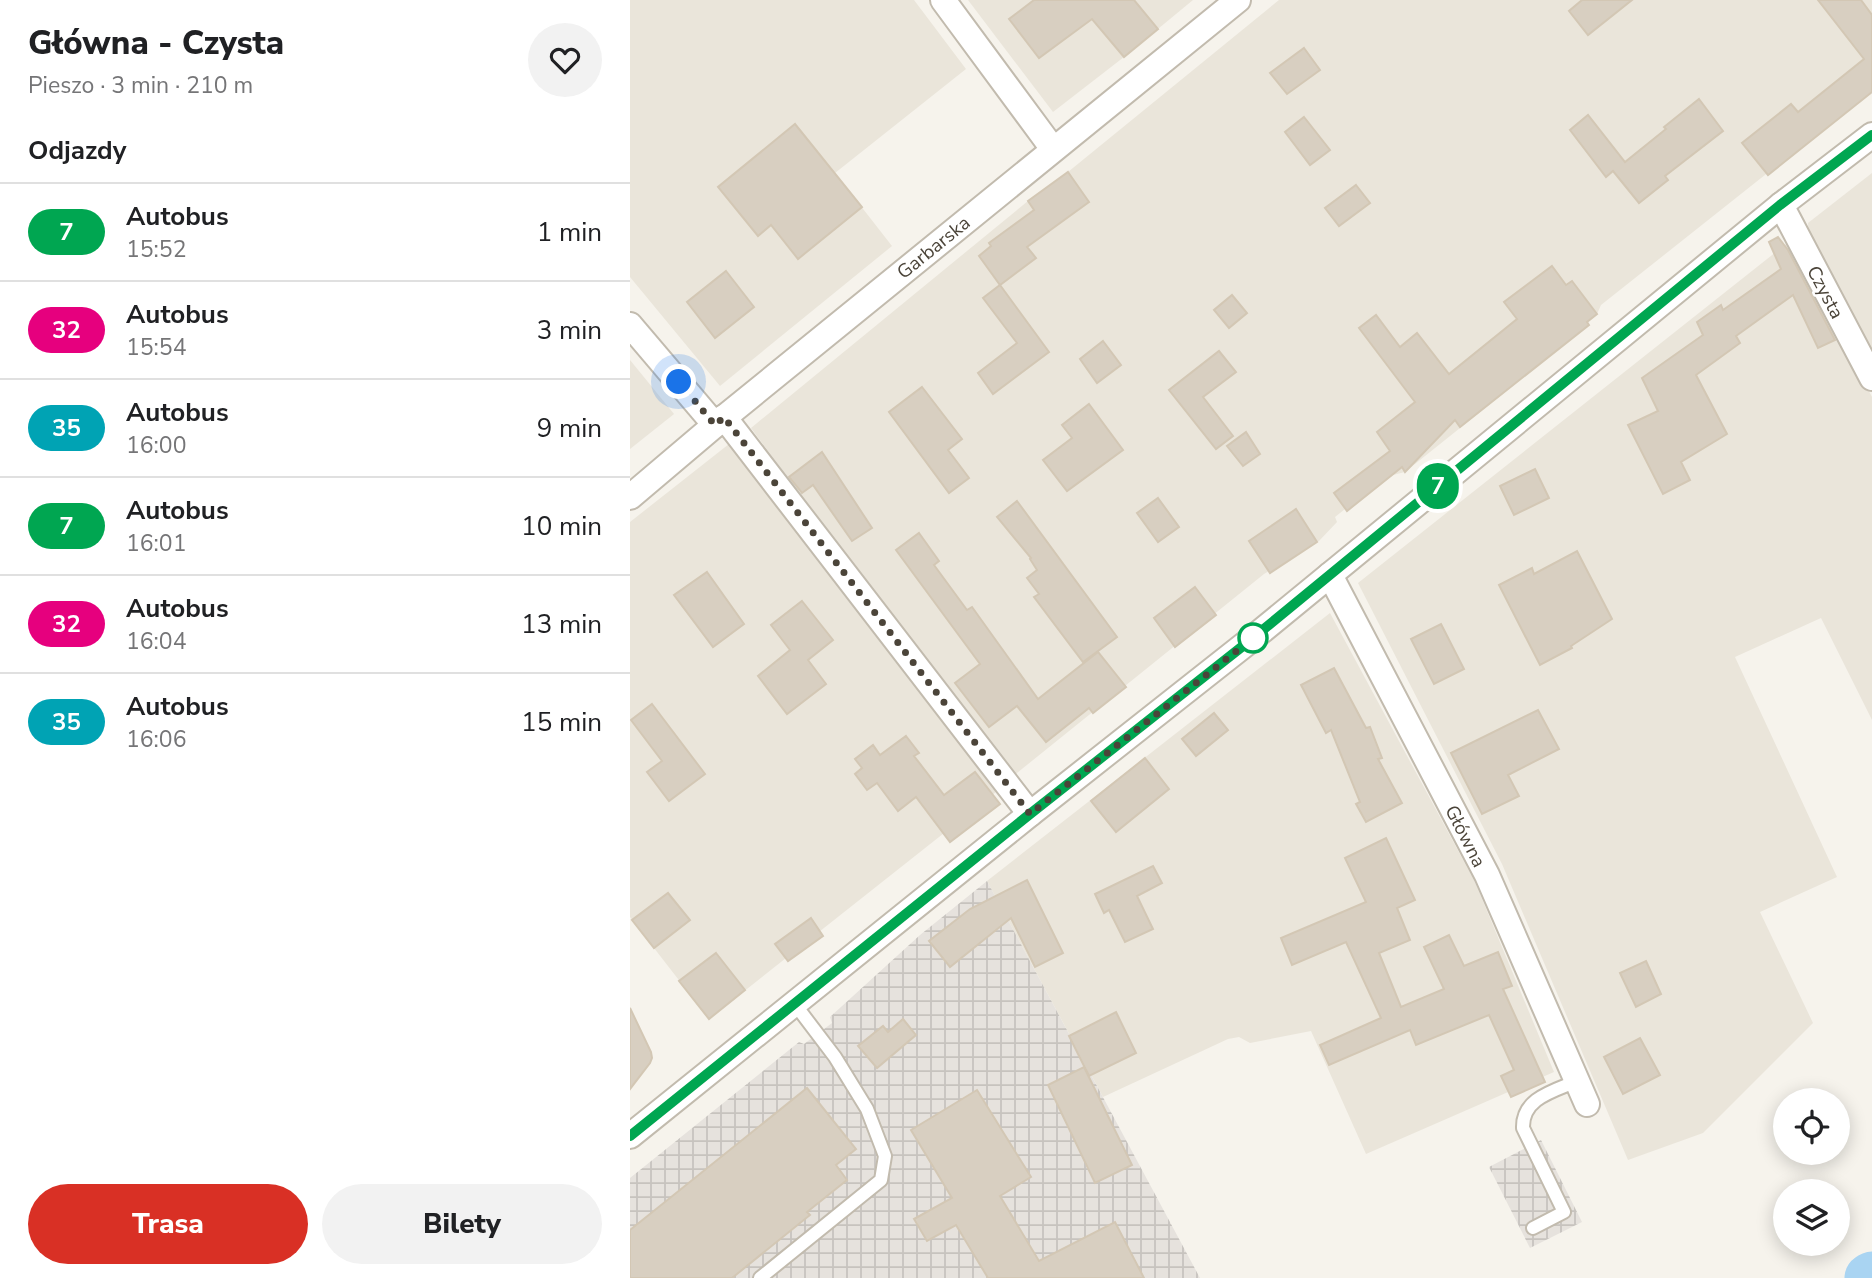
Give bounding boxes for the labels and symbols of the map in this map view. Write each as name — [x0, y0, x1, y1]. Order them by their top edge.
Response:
street label: Garbarska — [892, 210, 976, 285]
street label: Czysta — [1800, 261, 1850, 324]
your location — [661, 364, 696, 399]
line badge: 7 — [1415, 463, 1461, 509]
unlabelled marker — [1238, 623, 1268, 653]
street label: Główna — [1438, 801, 1492, 872]

